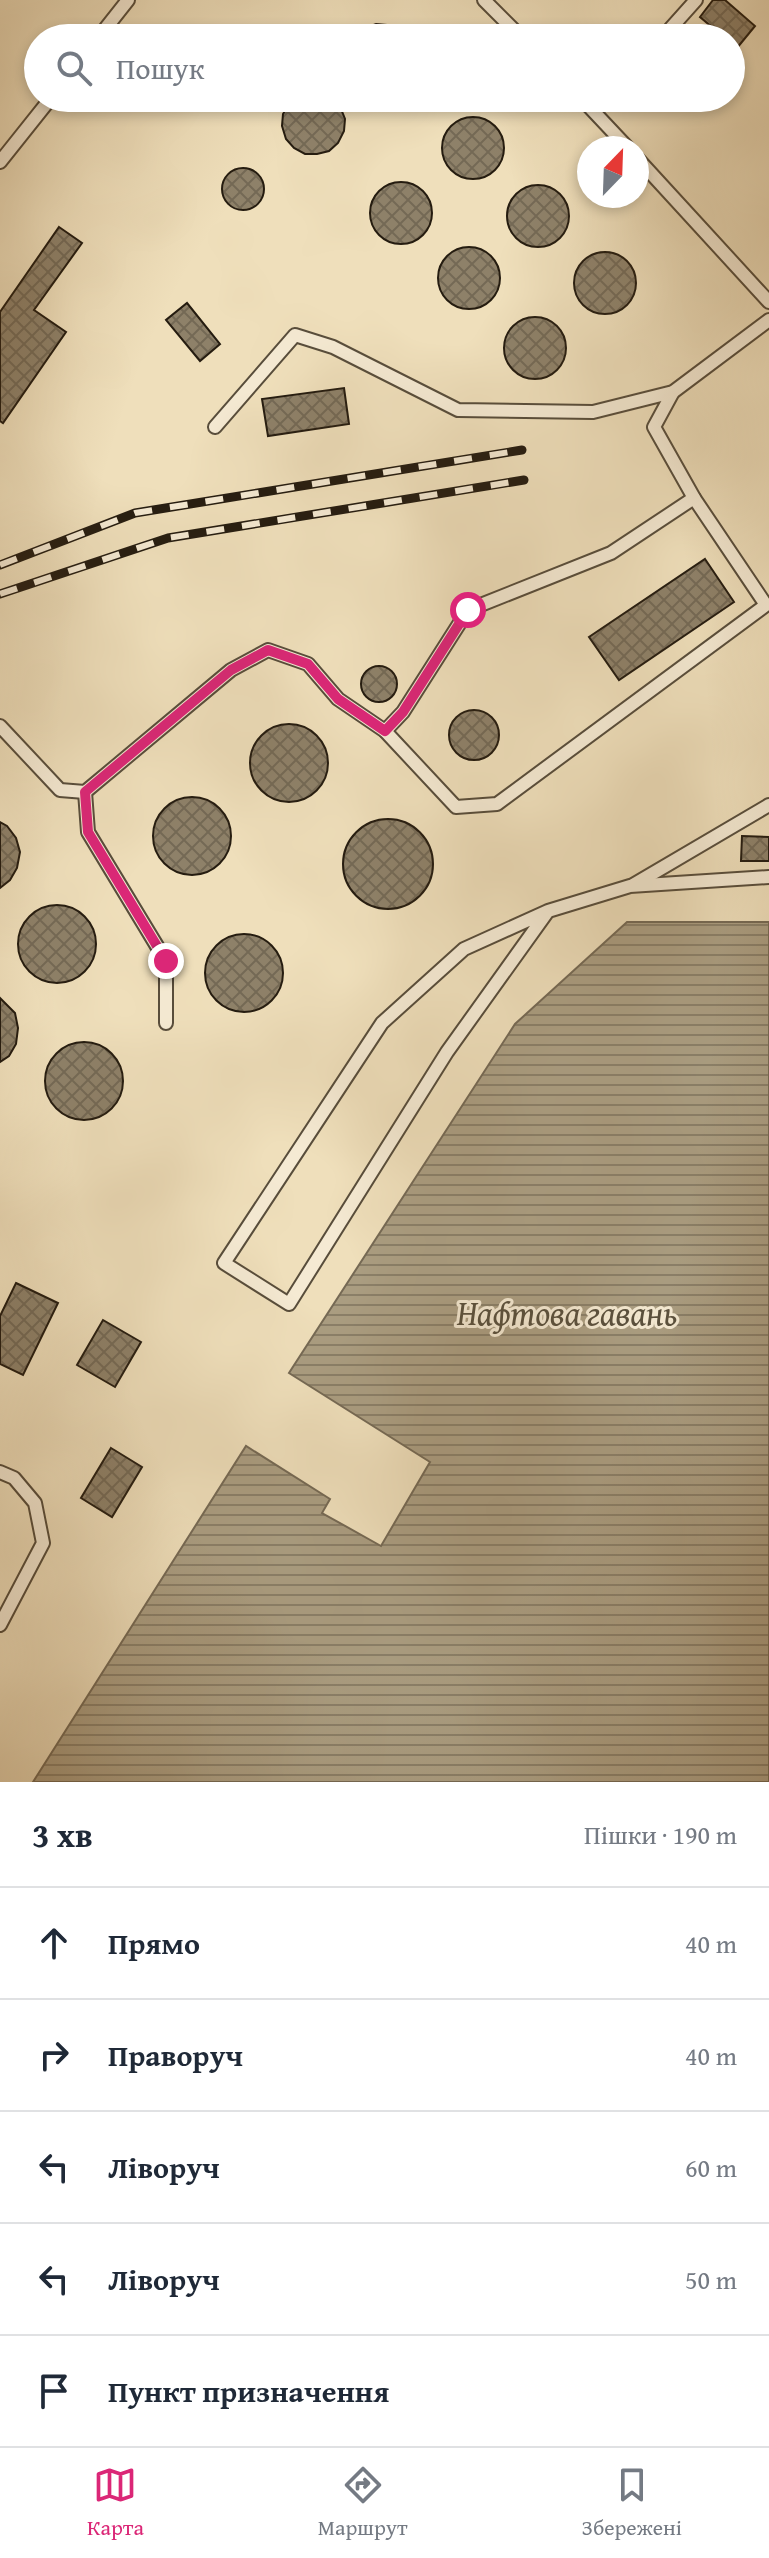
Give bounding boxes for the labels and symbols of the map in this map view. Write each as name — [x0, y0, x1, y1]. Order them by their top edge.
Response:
north arrow — [577, 136, 649, 208]
route start — [450, 592, 486, 628]
route end — [148, 943, 184, 979]
water label: Нафтова гавань — [457, 1288, 677, 1337]

